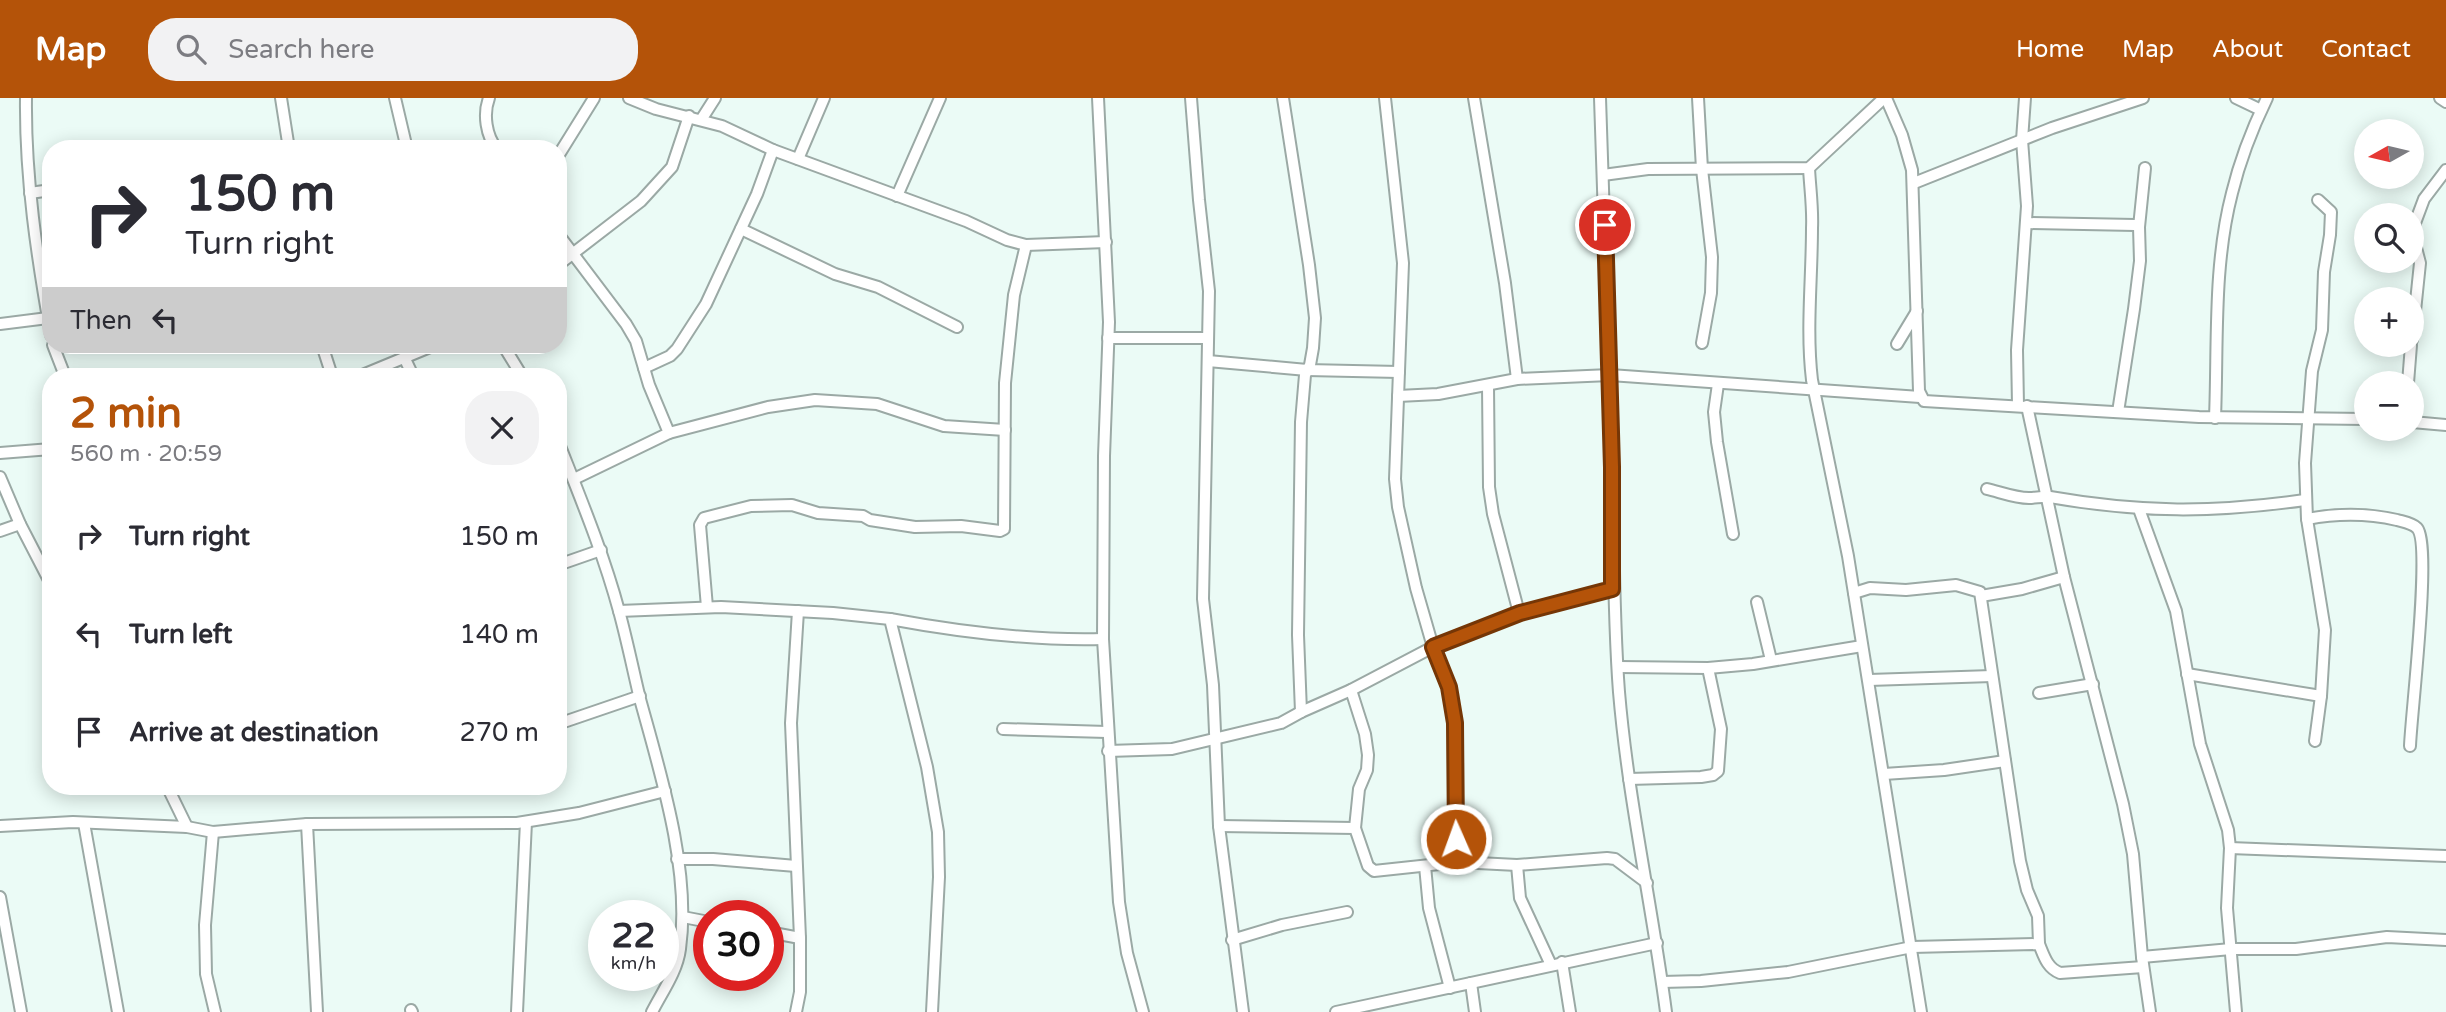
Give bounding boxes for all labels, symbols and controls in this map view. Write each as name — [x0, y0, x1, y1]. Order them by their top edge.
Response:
search box — [148, 18, 638, 81]
text: Map — [35, 30, 106, 69]
icon: search — [172, 30, 210, 68]
text: Search here — [228, 34, 374, 65]
text: Home — [2016, 35, 2084, 64]
text: Map — [2122, 35, 2174, 64]
text: About — [2212, 35, 2283, 64]
text: Contact — [2321, 35, 2411, 64]
north arrow — [2354, 119, 2424, 189]
map controls — [2354, 119, 2424, 441]
text: 150 m — [185, 165, 335, 224]
icon: right — [70, 168, 161, 259]
pin — [1575, 195, 1635, 255]
button: search — [2354, 203, 2424, 273]
icon: arrive — [1586, 206, 1624, 244]
text: Turn right — [185, 225, 334, 263]
button: + — [2354, 287, 2424, 357]
icon: left — [146, 301, 184, 339]
text: Then — [70, 305, 132, 336]
button: − — [2354, 371, 2424, 441]
text: 2 min — [70, 388, 182, 439]
button: close — [465, 391, 539, 465]
text: 560 m · 20:59 — [70, 440, 222, 468]
icon: right — [70, 517, 108, 555]
text: Turn right — [129, 521, 250, 552]
text: 150 m — [459, 521, 539, 552]
icon: left — [70, 615, 108, 653]
text: Turn left — [129, 619, 232, 650]
text: 140 m — [459, 619, 539, 650]
icon: arrive — [70, 713, 108, 751]
text: Arrive at destination — [129, 717, 379, 748]
text: 270 m — [459, 717, 539, 748]
position arrow — [1419, 802, 1493, 876]
speed limit sign: 30 — [693, 900, 784, 991]
text: 22 — [612, 915, 655, 957]
text: km/h — [611, 952, 656, 974]

